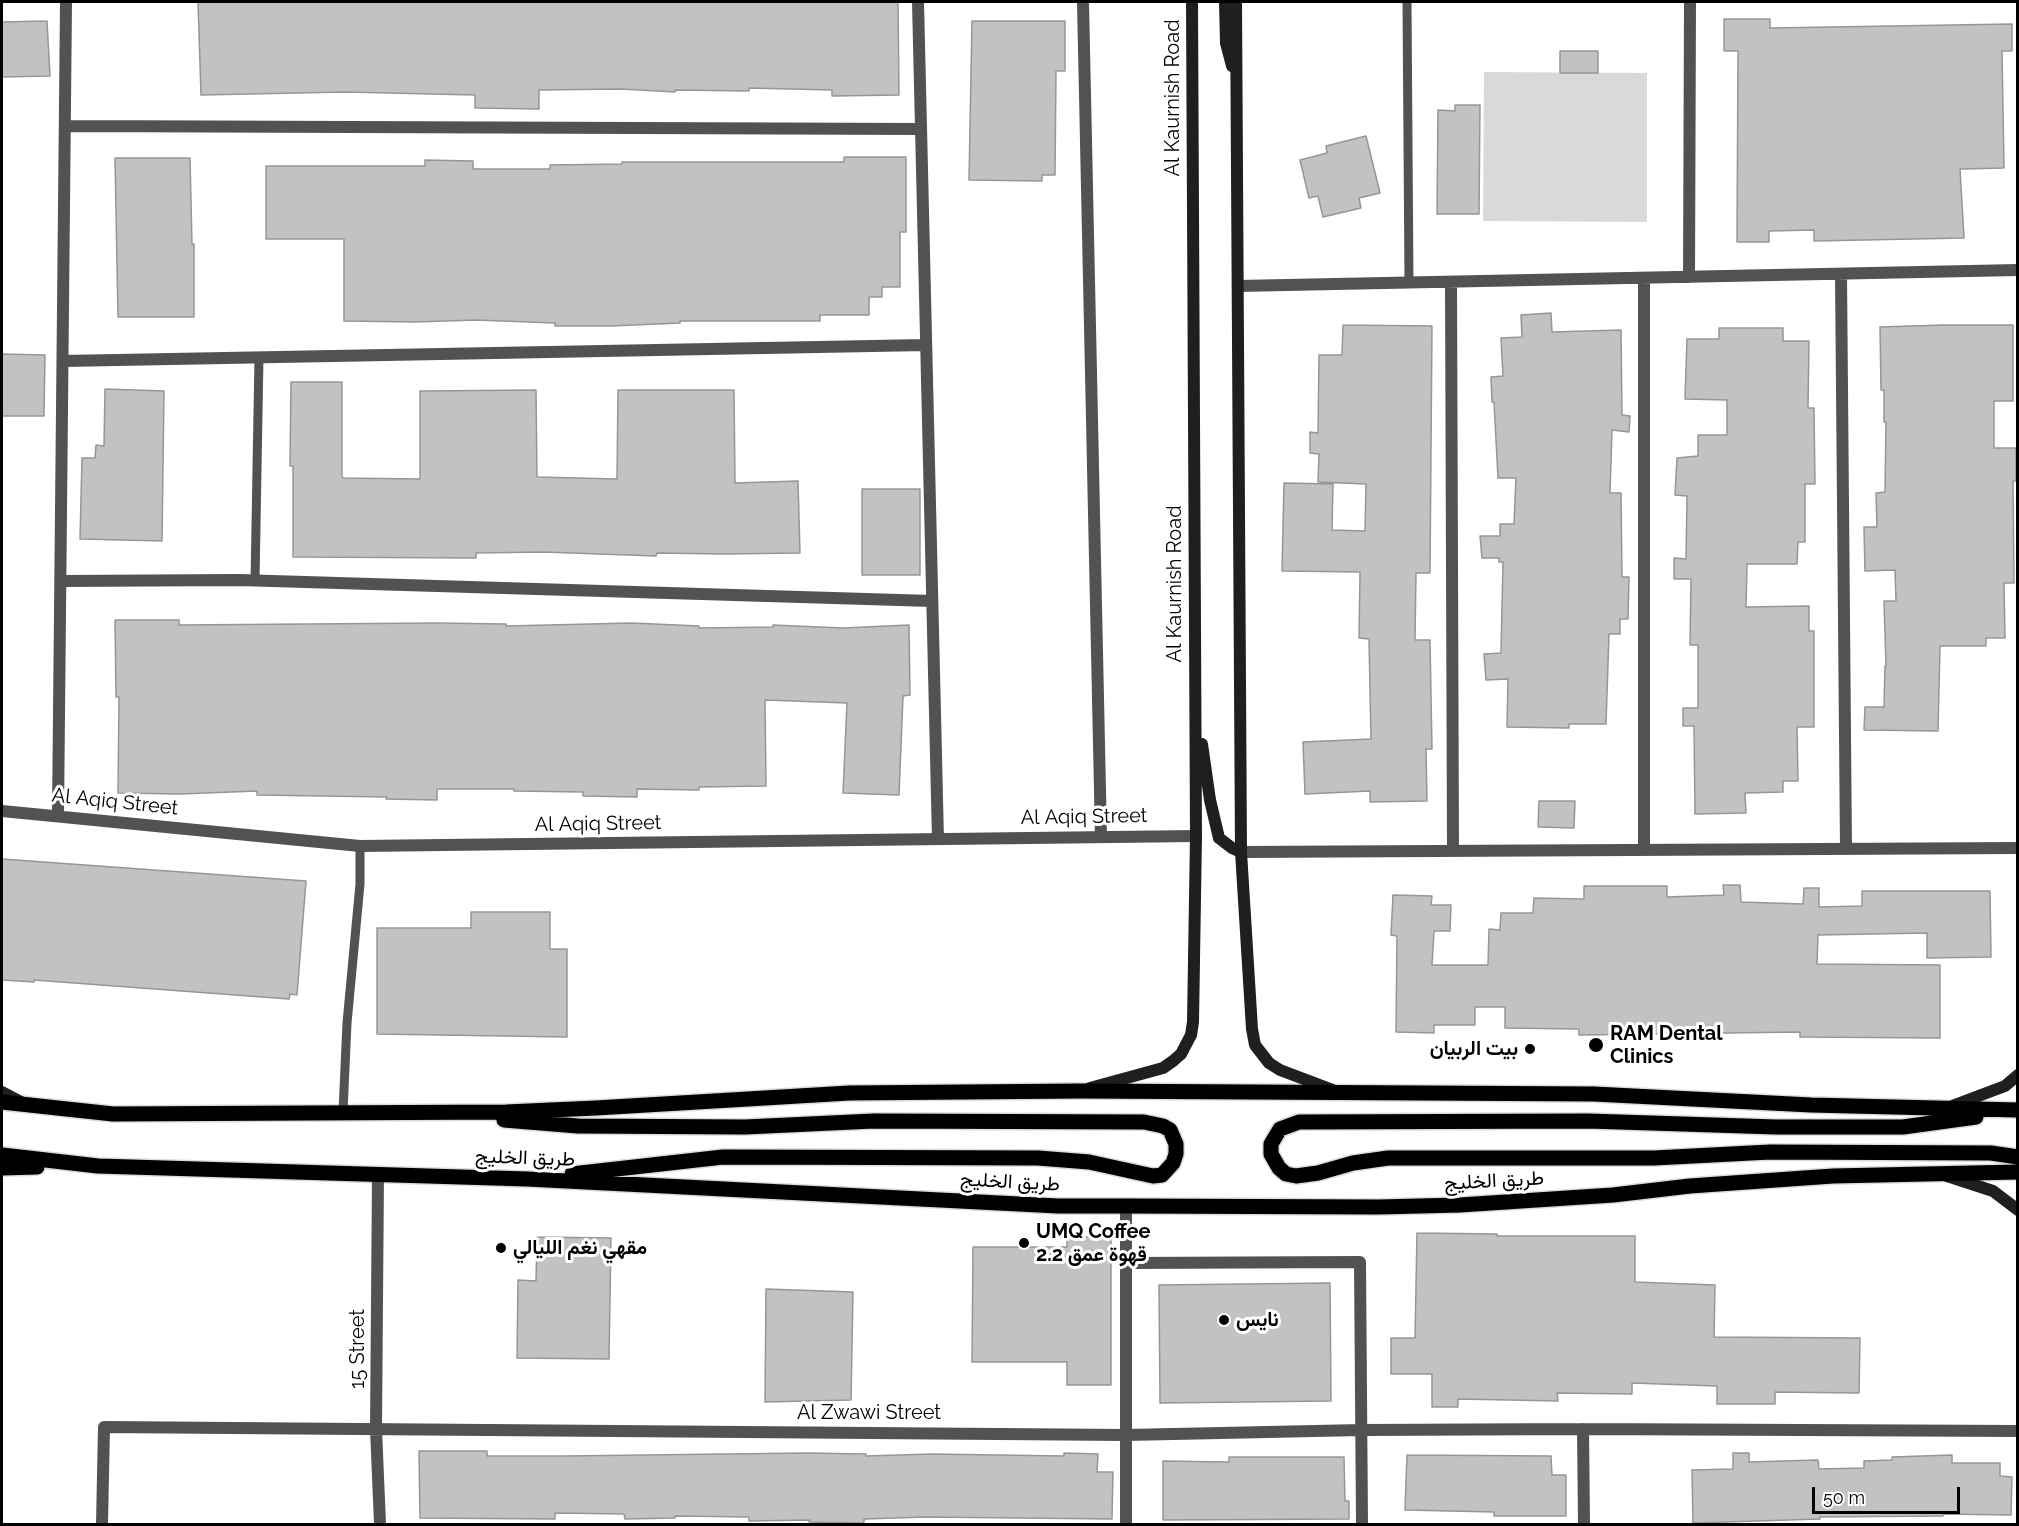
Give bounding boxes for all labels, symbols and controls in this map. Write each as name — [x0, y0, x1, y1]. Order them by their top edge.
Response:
street label: Al Kaurnish Road — [1161, 19, 1185, 177]
street label: Al Kaurnish Road — [1163, 505, 1187, 663]
street label: Al Aqiq Street — [51, 783, 179, 821]
street label: Al Aqiq Street — [1020, 804, 1148, 830]
street label: Al Aqiq Street — [534, 811, 662, 837]
place label: RAM Dental Clinics — [1610, 1022, 1723, 1069]
marker: RAM Dental Clinics — [1587, 1036, 1605, 1054]
place label: بيت الربيان — [1430, 1037, 1518, 1061]
marker: بيت الربيان — [1523, 1042, 1537, 1056]
street label: طريق الخليج — [475, 1144, 575, 1172]
street label: طريق الخليج — [1443, 1166, 1545, 1196]
street label: طريق الخليج — [959, 1167, 1061, 1197]
place label: UMQ Coffee 2.2 قهوة عمق — [1036, 1220, 1151, 1267]
place label: مقهي نغم الليالي — [513, 1236, 647, 1260]
marker: UMQ Coffee 2.2 قهوة عمق — [1017, 1236, 1031, 1250]
marker: مقهي نغم الليالي — [494, 1241, 508, 1255]
place label: نايس — [1236, 1308, 1279, 1332]
street label: 15 Street — [346, 1309, 370, 1389]
marker: نايس — [1217, 1313, 1231, 1327]
street label: Al Zwawi Street — [797, 1401, 941, 1425]
scale bar — [1815, 1475, 1964, 1513]
text: 50 m — [1823, 1487, 1865, 1508]

